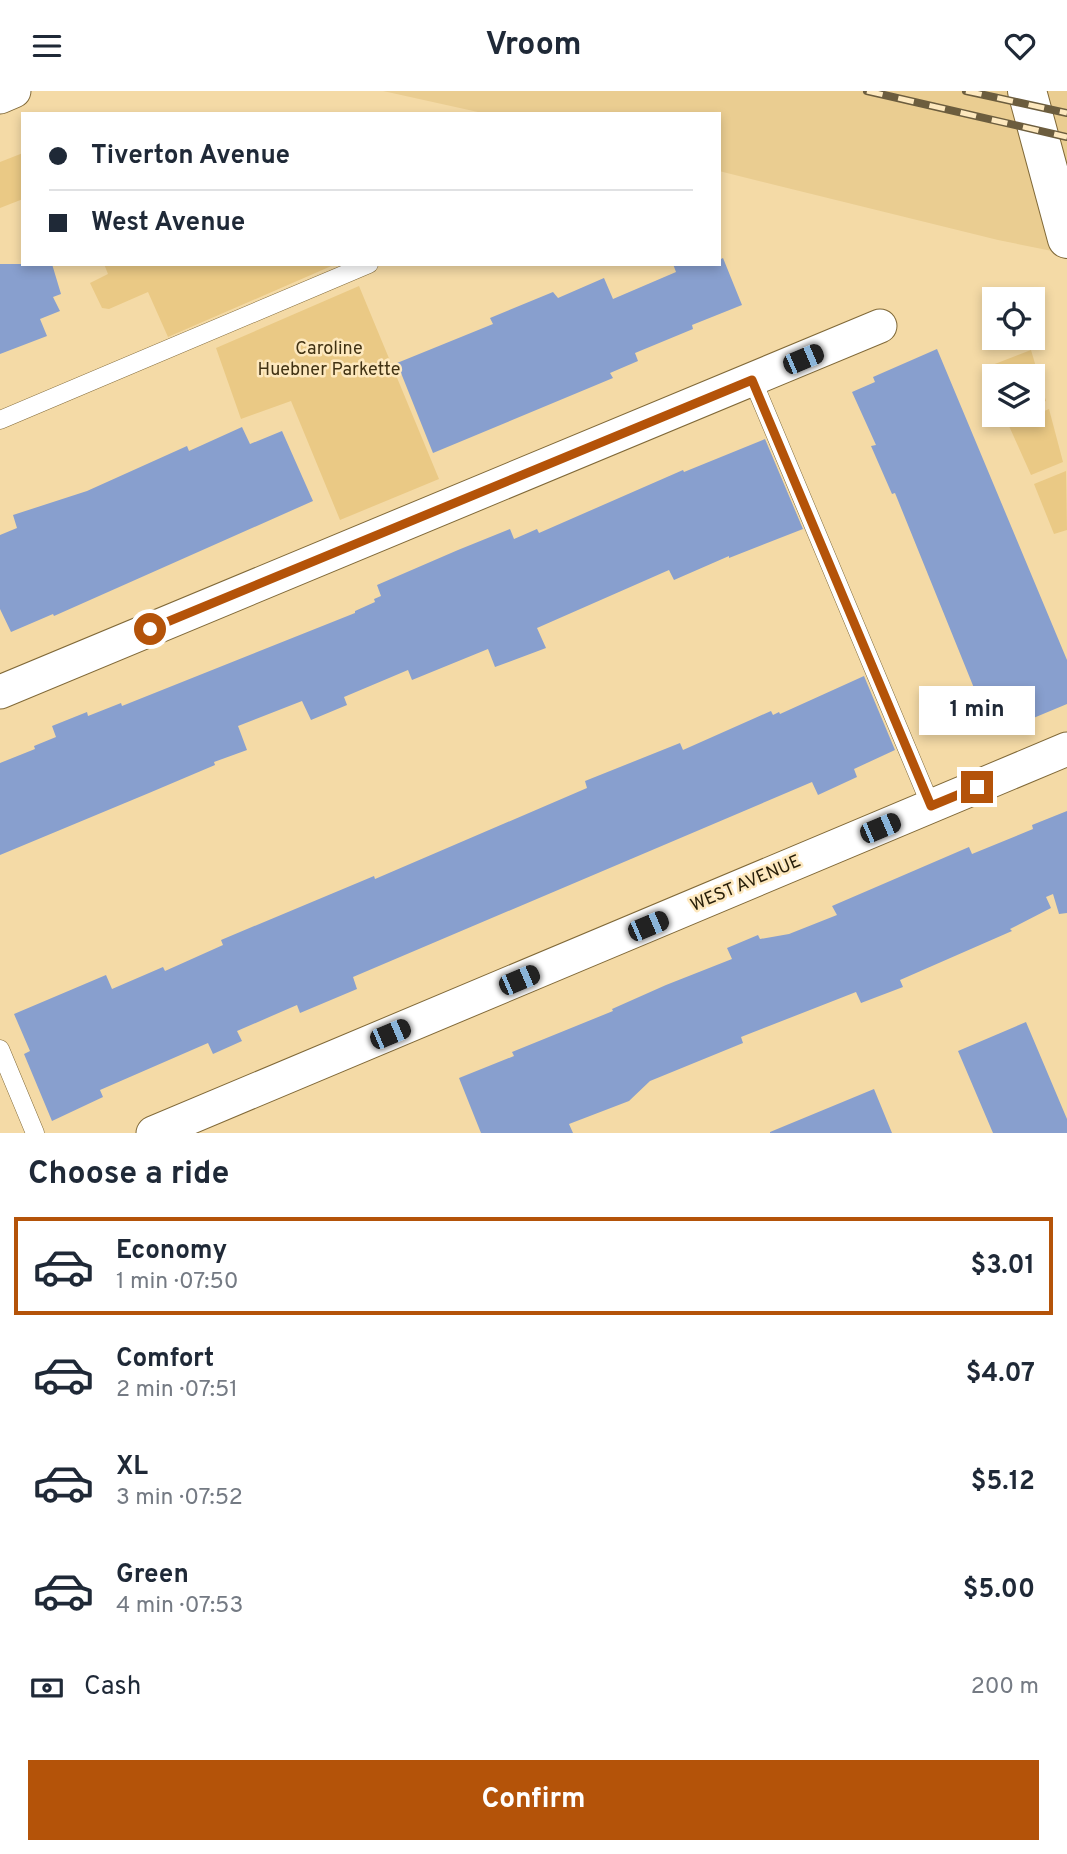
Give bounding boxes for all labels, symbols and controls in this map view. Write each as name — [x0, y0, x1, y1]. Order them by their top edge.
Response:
text: Vroom — [485, 26, 582, 66]
icon: menu — [28, 27, 66, 65]
icon: heart — [1001, 27, 1039, 65]
text: Tiverton Avenue — [91, 140, 290, 173]
text: West Avenue — [91, 207, 245, 240]
map controls — [982, 287, 1045, 427]
button: locate — [982, 287, 1045, 350]
park label: Caroline Huebner Parkette — [258, 338, 400, 382]
car — [780, 341, 827, 377]
button: layers — [982, 364, 1045, 427]
route start — [134, 613, 166, 645]
callout: 1 min — [919, 685, 1035, 735]
text: 1 min — [949, 696, 1005, 725]
route end — [961, 771, 993, 803]
car — [857, 810, 904, 846]
street label: WEST AVENUE — [687, 850, 805, 918]
car — [625, 908, 672, 944]
car — [496, 962, 543, 998]
car — [367, 1016, 414, 1052]
text: Choose a ride — [28, 1155, 229, 1195]
icon: car — [32, 1235, 95, 1298]
text: Economy — [116, 1235, 227, 1268]
text: $3.01 — [971, 1250, 1035, 1283]
text: 1 min · 07:50 — [116, 1268, 238, 1297]
icon: car — [32, 1343, 95, 1406]
text: Comfort — [116, 1343, 214, 1376]
text: $4.07 — [966, 1358, 1035, 1391]
text: 2 min · 07:51 — [116, 1376, 238, 1405]
icon: car — [32, 1451, 95, 1514]
text: XL — [116, 1451, 148, 1484]
text: $5.12 — [971, 1466, 1035, 1499]
text: 3 min · 07:52 — [116, 1484, 243, 1513]
icon: car — [32, 1559, 95, 1622]
text: Green — [116, 1559, 189, 1592]
text: $5.00 — [963, 1574, 1035, 1607]
text: 4 min · 07:53 — [116, 1592, 243, 1621]
icon: cash — [28, 1669, 66, 1707]
text: Cash — [84, 1671, 141, 1704]
text: 200 m — [971, 1673, 1039, 1702]
button: Confirm — [28, 1760, 1039, 1840]

